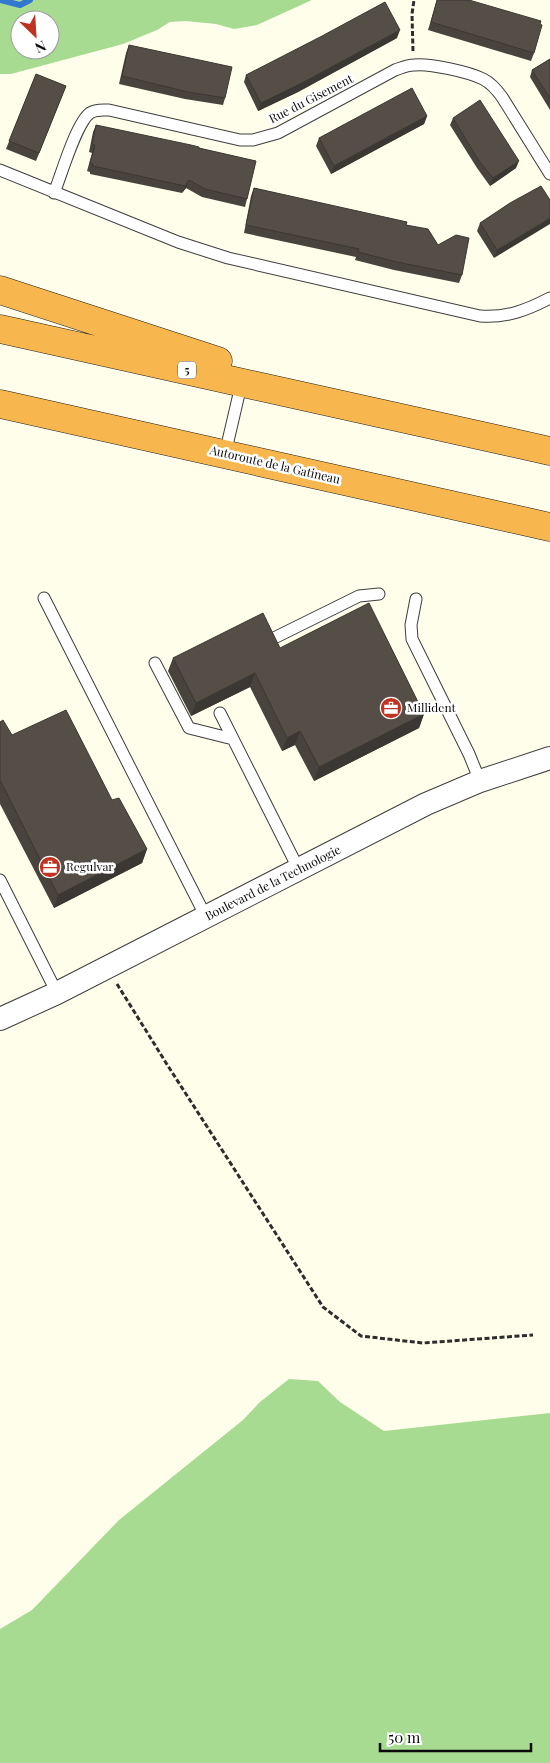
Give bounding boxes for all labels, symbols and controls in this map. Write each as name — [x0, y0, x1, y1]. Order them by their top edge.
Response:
north arrow — [10, 10, 60, 60]
text: N — [32, 36, 49, 58]
street label: Rue du Gisement — [266, 70, 356, 126]
road number: 5 — [178, 362, 196, 378]
street label: Autoroute de la Gatineau — [208, 441, 342, 487]
office icon: Millident — [379, 696, 403, 720]
place label: Millident — [407, 699, 457, 715]
street label: Boulevard de la Technologie — [202, 841, 343, 923]
office icon: Regulvar — [38, 855, 62, 879]
place label: Regulvar — [66, 858, 114, 874]
scale bar — [380, 1720, 531, 1752]
text: 50 m — [388, 1727, 421, 1747]

